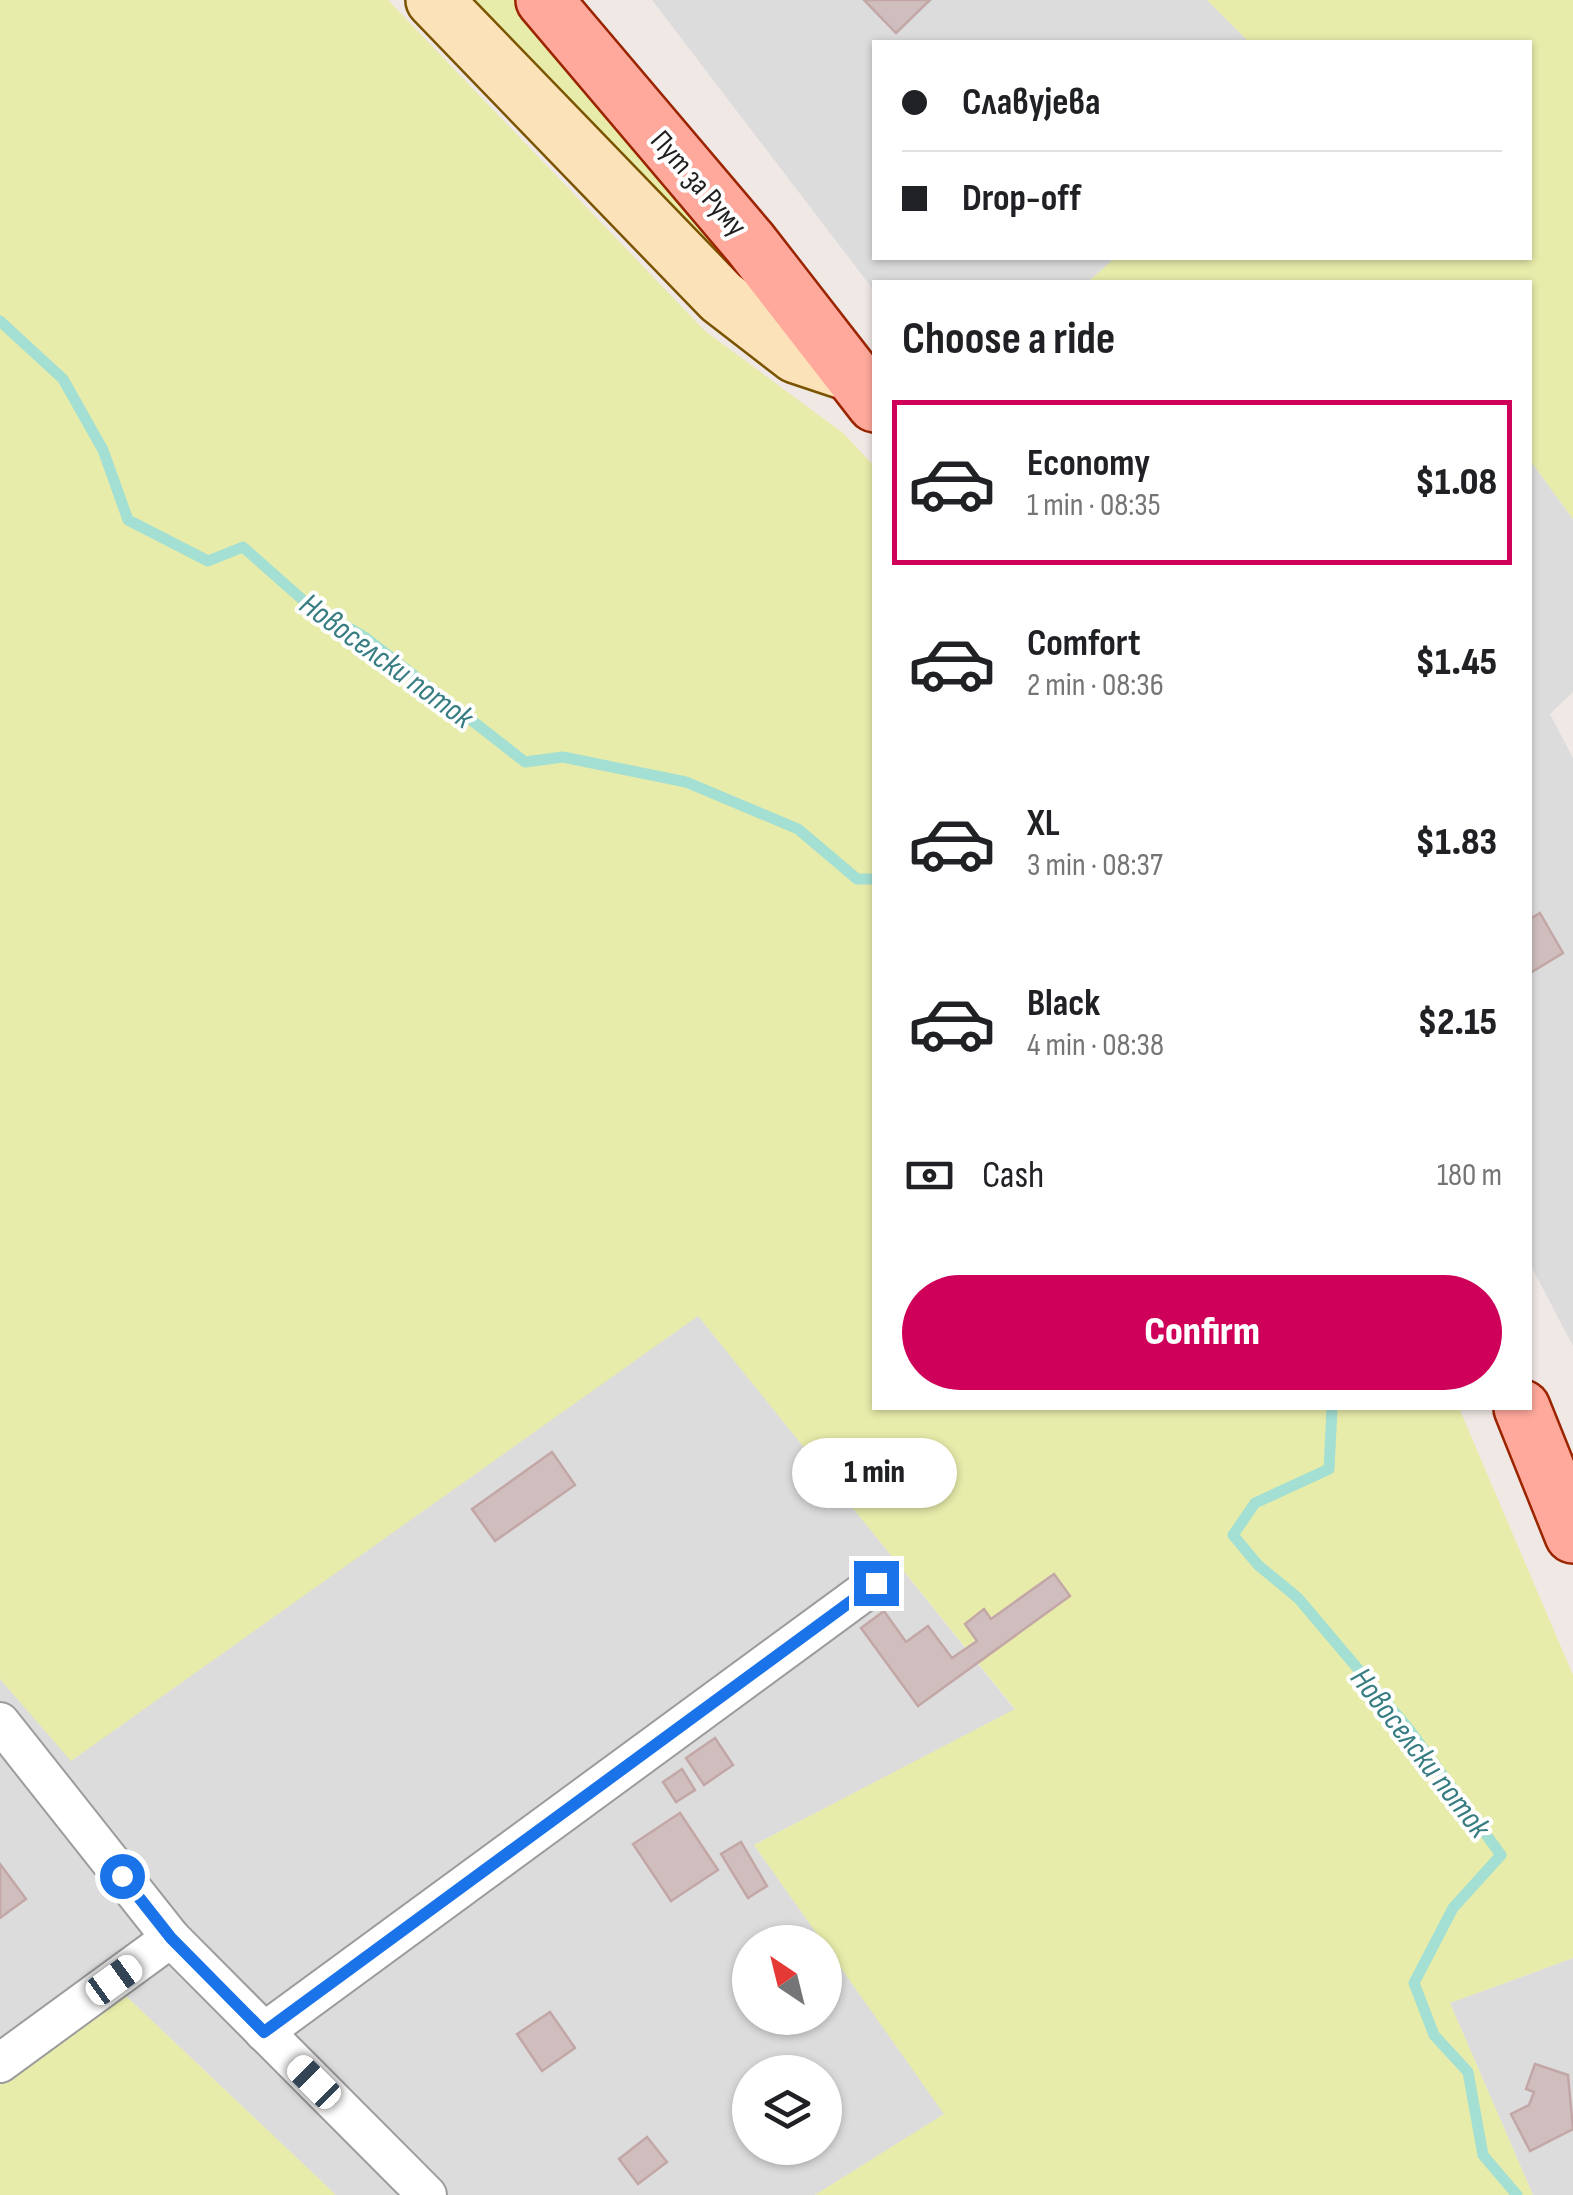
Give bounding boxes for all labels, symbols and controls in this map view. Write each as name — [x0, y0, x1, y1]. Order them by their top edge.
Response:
text: Славујева — [962, 80, 1101, 125]
street label: Пут за Руму — [643, 123, 754, 244]
text: Drop-off — [962, 176, 1081, 221]
text: Choose a ride — [902, 312, 1115, 367]
icon: car — [907, 438, 997, 528]
text: Economy — [1027, 441, 1150, 486]
text: $1.08 — [1415, 460, 1497, 505]
text: 1 min · 08:35 — [1027, 486, 1161, 525]
water label: Новоселски поток — [292, 585, 481, 738]
icon: car — [907, 618, 997, 708]
text: Comfort — [1027, 621, 1141, 666]
text: $1.45 — [1415, 640, 1497, 685]
text: 2 min · 08:36 — [1027, 666, 1164, 705]
icon: car — [907, 798, 997, 888]
text: XL — [1027, 801, 1060, 846]
text: $1.83 — [1416, 820, 1497, 865]
text: 3 min · 08:37 — [1027, 846, 1163, 885]
icon: car — [907, 978, 997, 1068]
text: Black — [1027, 981, 1100, 1026]
text: $2.15 — [1418, 1000, 1497, 1045]
text: 4 min · 08:38 — [1027, 1026, 1164, 1065]
icon: cash — [902, 1148, 957, 1203]
text: Cash — [982, 1153, 1044, 1198]
text: 180 m — [1437, 1156, 1502, 1195]
button: Confirm — [902, 1275, 1502, 1390]
callout: 1 min — [794, 1438, 958, 1508]
text: 1 min — [844, 1453, 905, 1492]
route end — [854, 1561, 899, 1606]
water label: Новоселски поток — [1341, 1660, 1499, 1847]
route start — [100, 1854, 145, 1899]
north arrow — [732, 1925, 842, 2035]
map controls — [732, 1925, 842, 2165]
car — [81, 1950, 147, 2010]
car — [282, 2050, 346, 2114]
button: layers — [732, 2055, 842, 2165]

